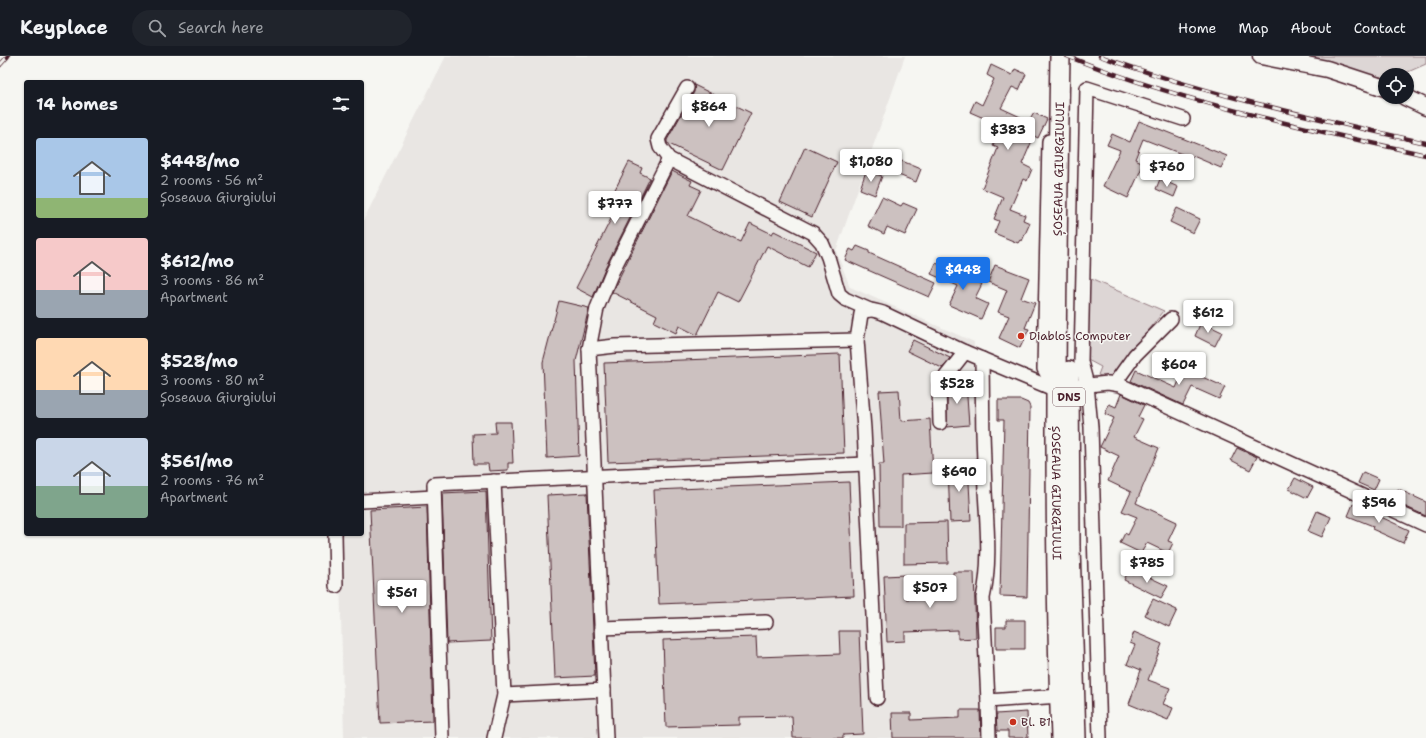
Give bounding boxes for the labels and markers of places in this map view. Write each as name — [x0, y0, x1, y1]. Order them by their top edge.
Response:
pin: $864 — [685, 94, 733, 128]
pin: $383 — [984, 117, 1032, 151]
pin: $1,080 — [838, 149, 904, 183]
pin: $760 — [1143, 154, 1191, 188]
pin: $777 — [591, 191, 639, 225]
pin: $448 — [939, 257, 987, 291]
pin: $612 — [1184, 300, 1232, 334]
place label: Diablos Computer — [1029, 328, 1131, 344]
marker: Diablos Computer — [1016, 331, 1026, 341]
pin: $604 — [1155, 352, 1203, 386]
pin: $528 — [933, 371, 981, 405]
pin: $690 — [935, 459, 983, 493]
pin: $596 — [1355, 490, 1403, 524]
pin: $785 — [1123, 550, 1171, 584]
pin: $507 — [906, 575, 954, 609]
pin: $561 — [378, 580, 426, 614]
place label: Bl. B1 — [1021, 714, 1051, 730]
marker: Bl. B1 — [1008, 717, 1018, 727]

